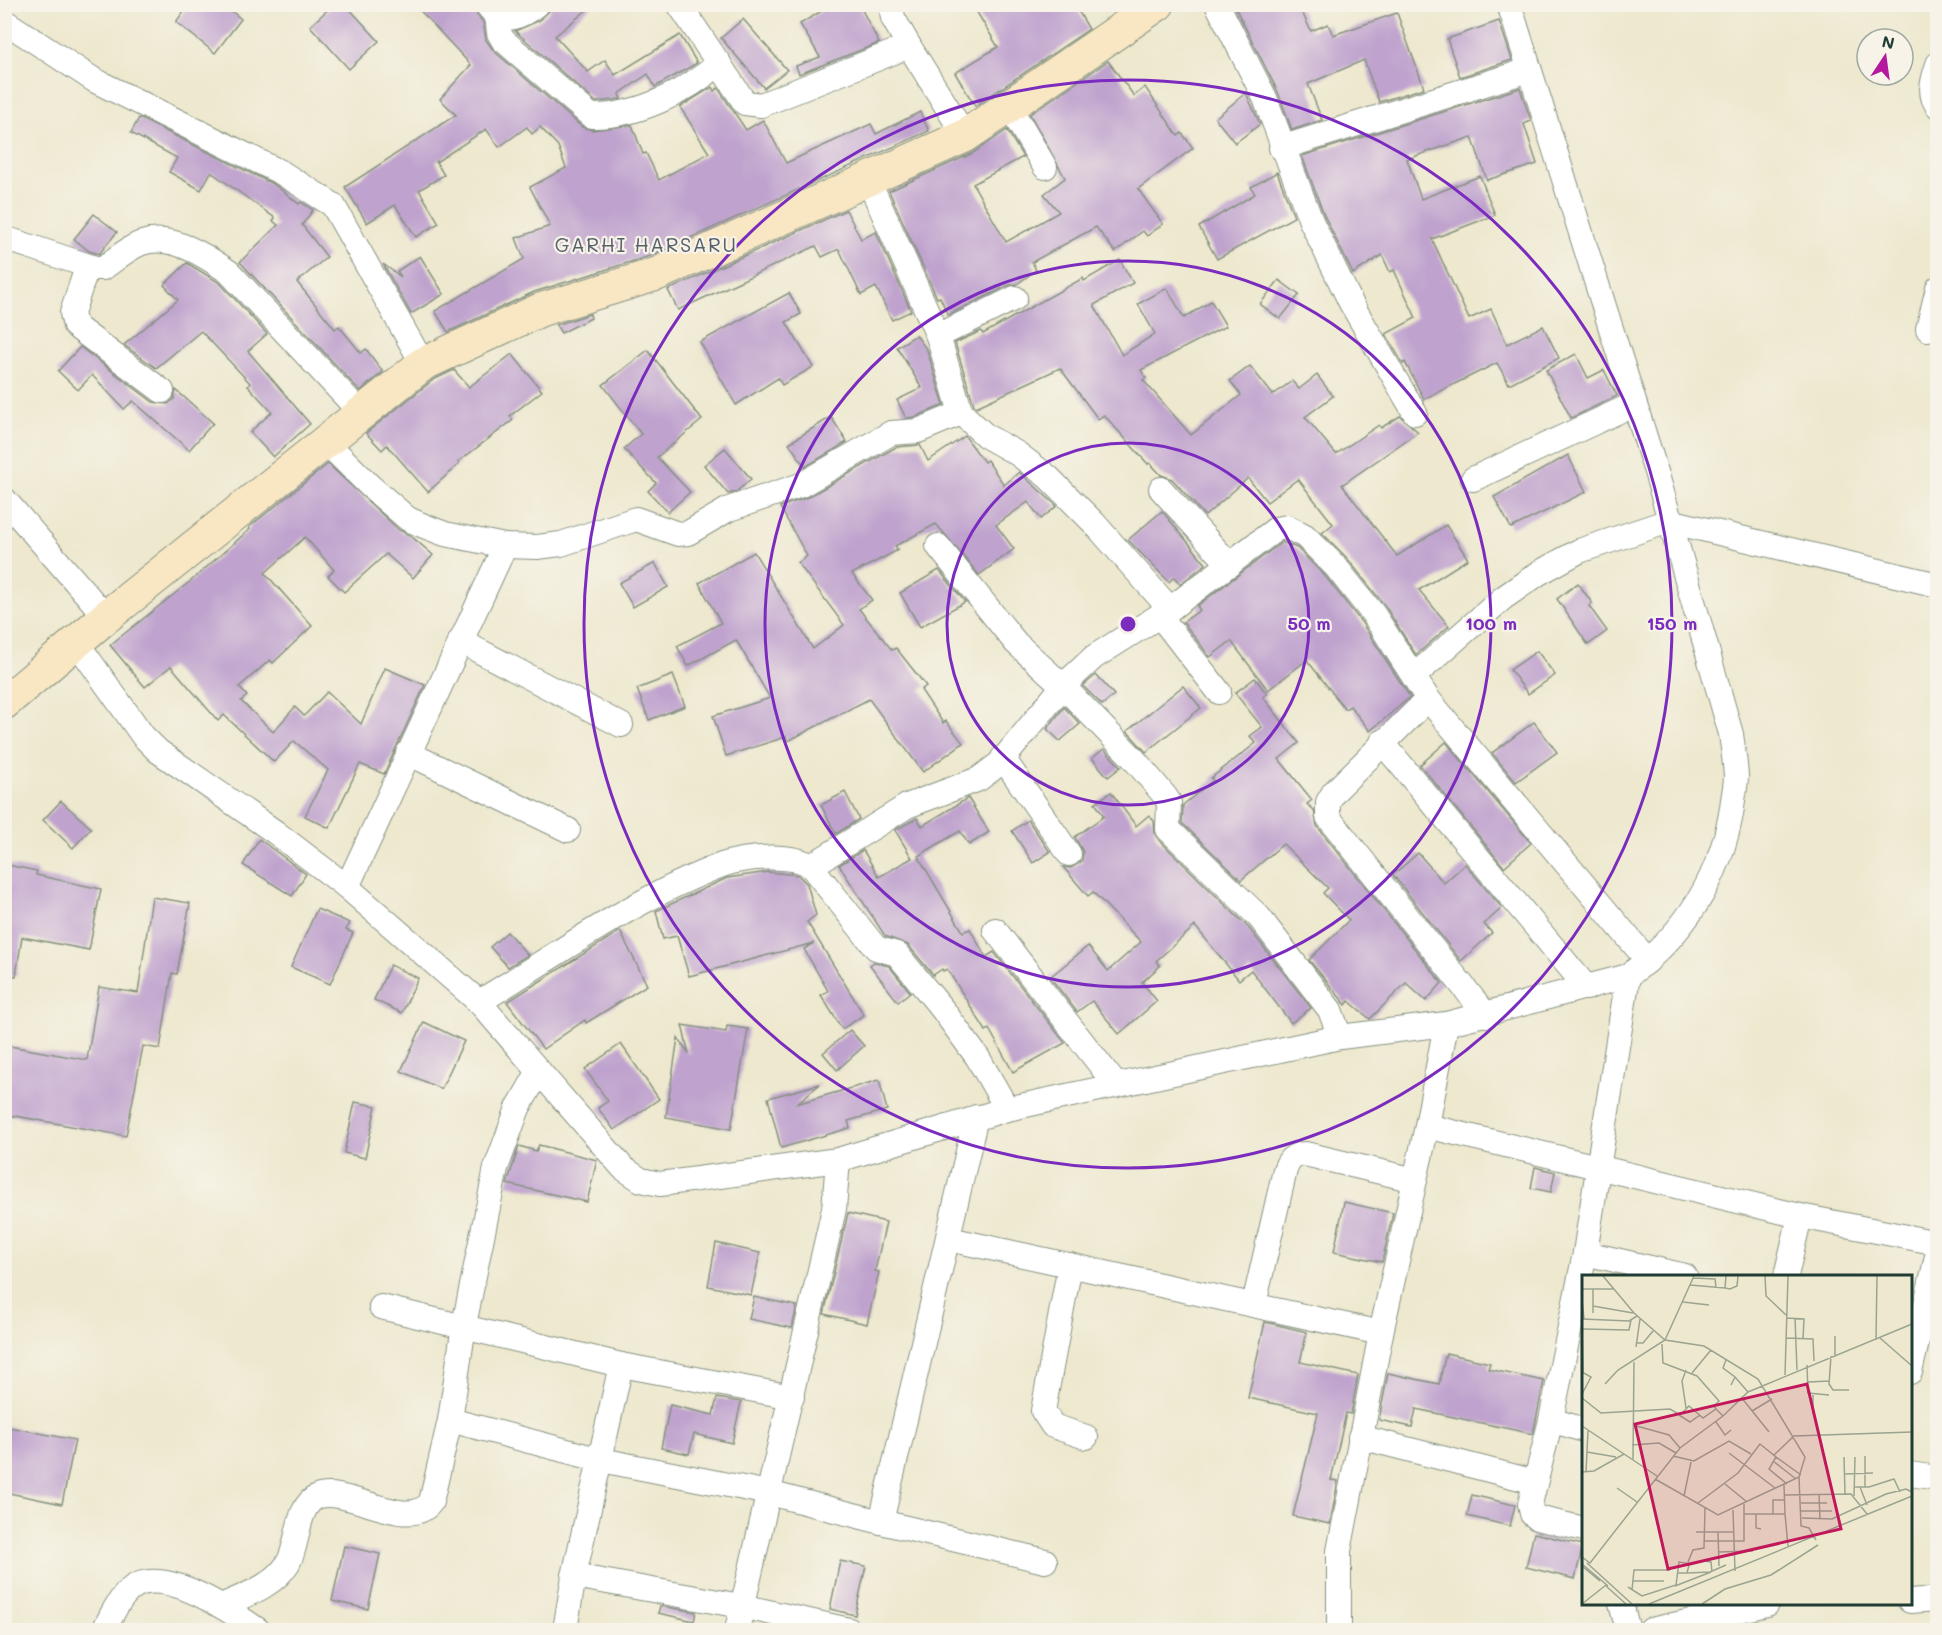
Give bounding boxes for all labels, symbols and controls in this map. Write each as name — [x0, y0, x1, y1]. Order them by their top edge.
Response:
north arrow — [1855, 27, 1915, 87]
text: N — [1880, 30, 1897, 53]
district label: GARHI HARSARU — [555, 231, 737, 257]
text: 50 m — [1288, 611, 1330, 635]
text: 100 m — [1465, 611, 1517, 635]
text: 150 m — [1647, 611, 1697, 635]
centre of rings — [1118, 614, 1138, 634]
inset map — [1582, 1275, 1912, 1605]

